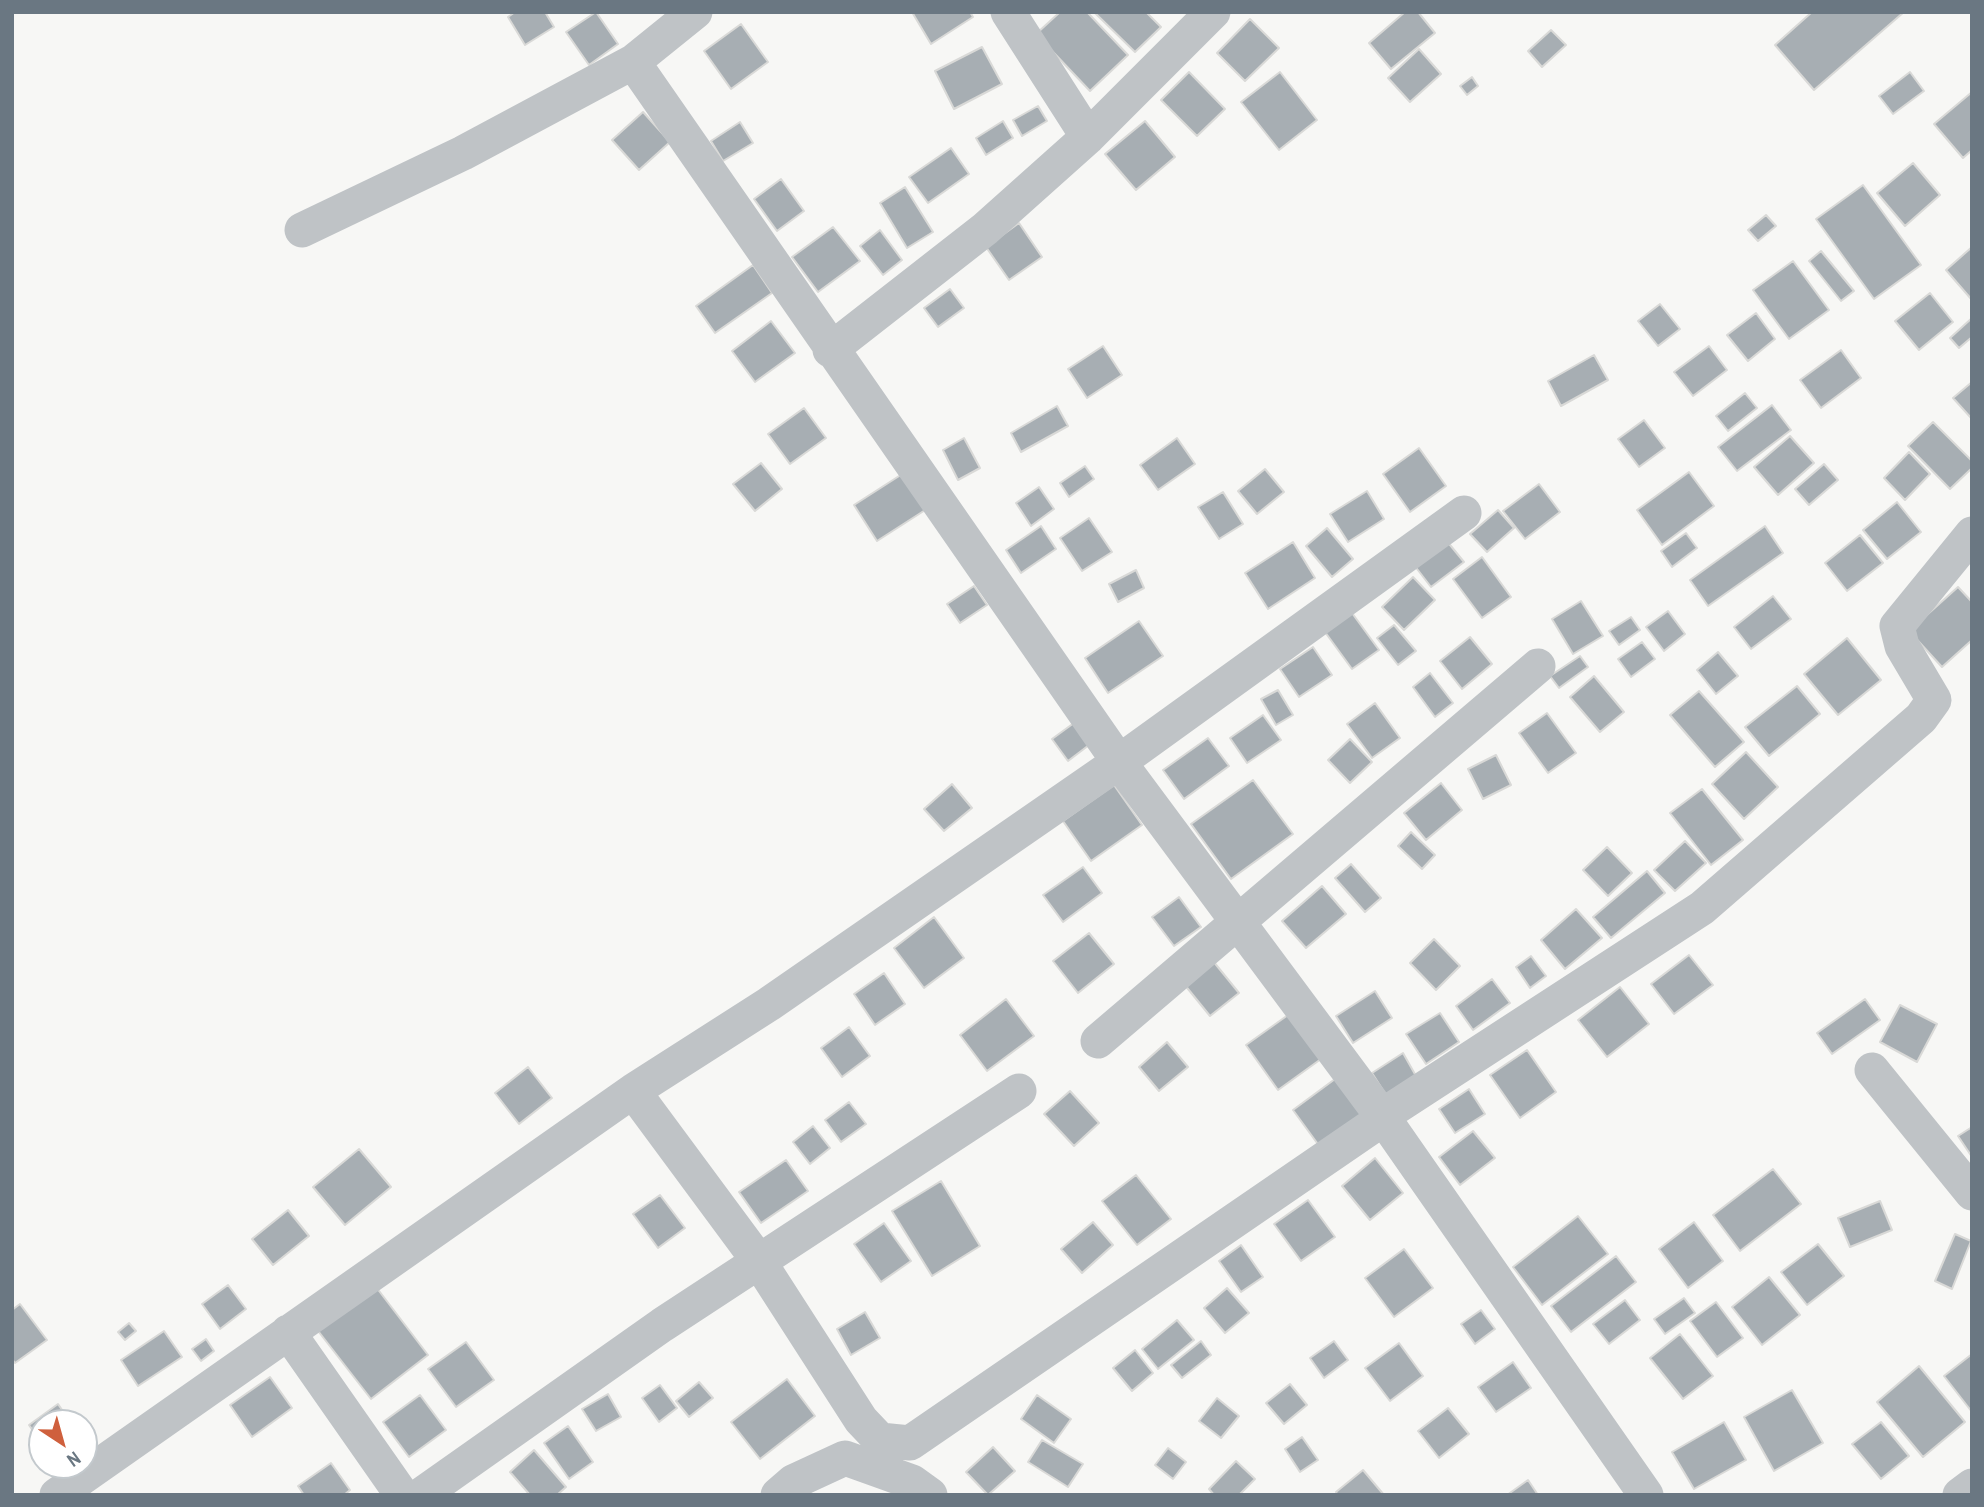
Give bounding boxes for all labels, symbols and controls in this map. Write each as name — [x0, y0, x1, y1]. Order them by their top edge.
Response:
north arrow — [28, 1409, 98, 1479]
text: N — [62, 1446, 86, 1473]

